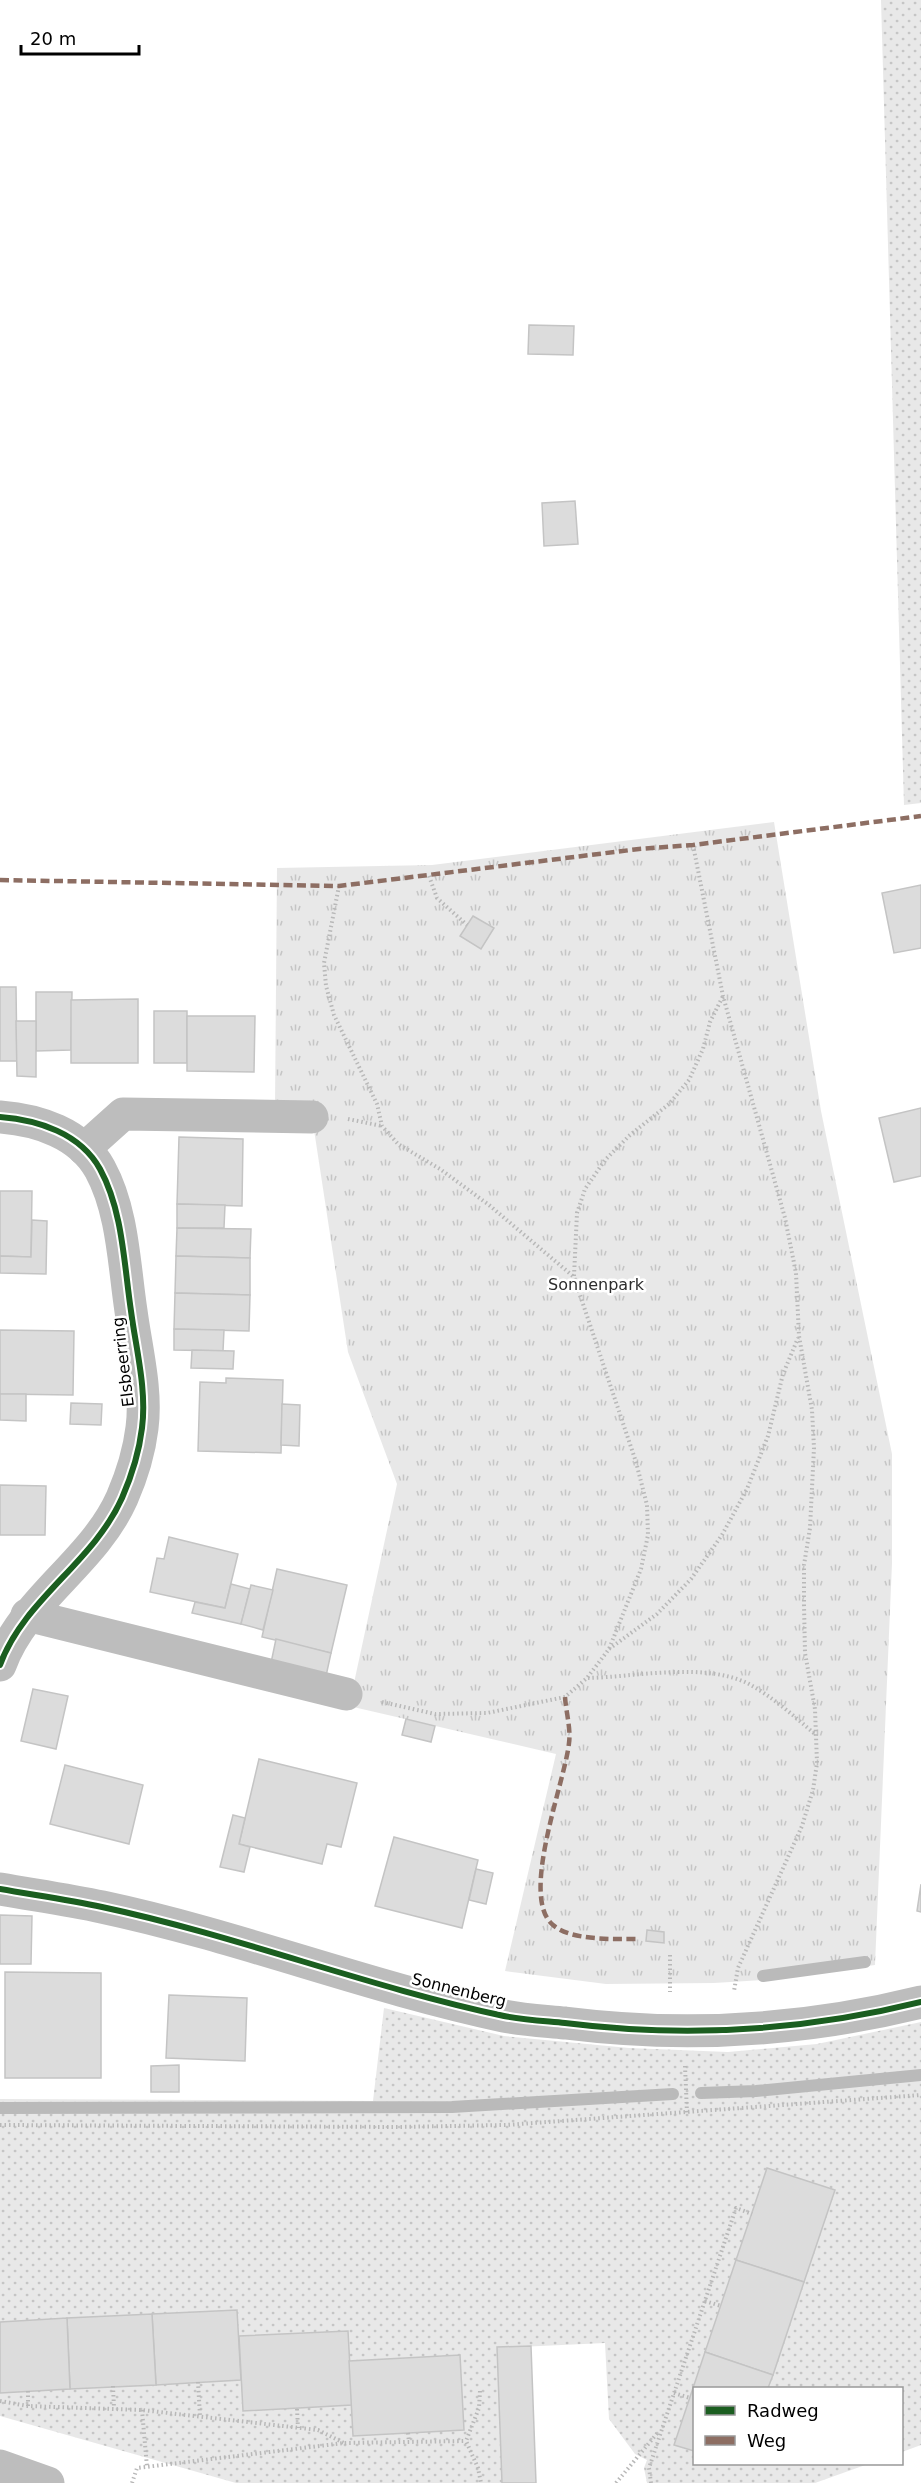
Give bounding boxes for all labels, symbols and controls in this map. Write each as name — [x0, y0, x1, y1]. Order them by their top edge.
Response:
scale bar — [21, 18, 140, 56]
text: 20 m — [30, 28, 76, 49]
park label: Sonnenpark — [548, 1275, 645, 1294]
street label: Elsbeerring — [108, 1316, 138, 1408]
street label: Sonnenberg — [410, 1969, 508, 2011]
legend — [693, 2387, 903, 2465]
text: Radweg — [747, 2400, 819, 2421]
text: Weg — [747, 2430, 786, 2451]

